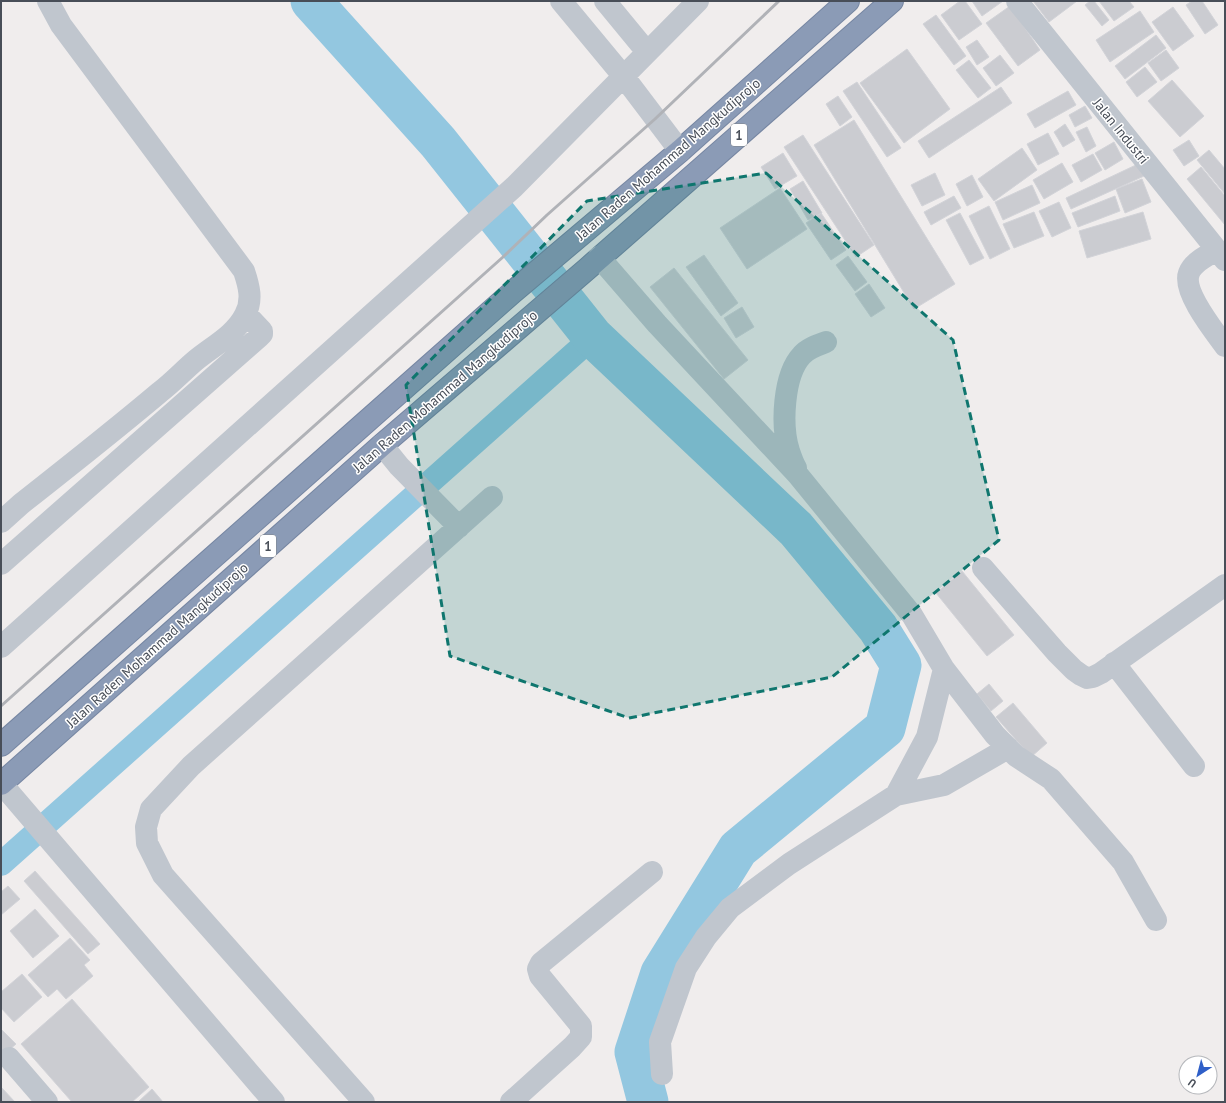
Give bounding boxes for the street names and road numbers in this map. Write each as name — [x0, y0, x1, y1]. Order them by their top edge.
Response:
street label: Jalan Raden Mohammad Mangkudiprojo — [571, 74, 764, 245]
street label: Jalan Industri — [1088, 94, 1153, 168]
road number: 1 — [731, 124, 747, 146]
street label: Jalan Raden Mohammad Mangkudiprojo — [348, 306, 541, 477]
road number: 1 — [260, 535, 276, 557]
street label: Jalan Raden Mohammad Mangkudiprojo — [62, 558, 252, 732]

